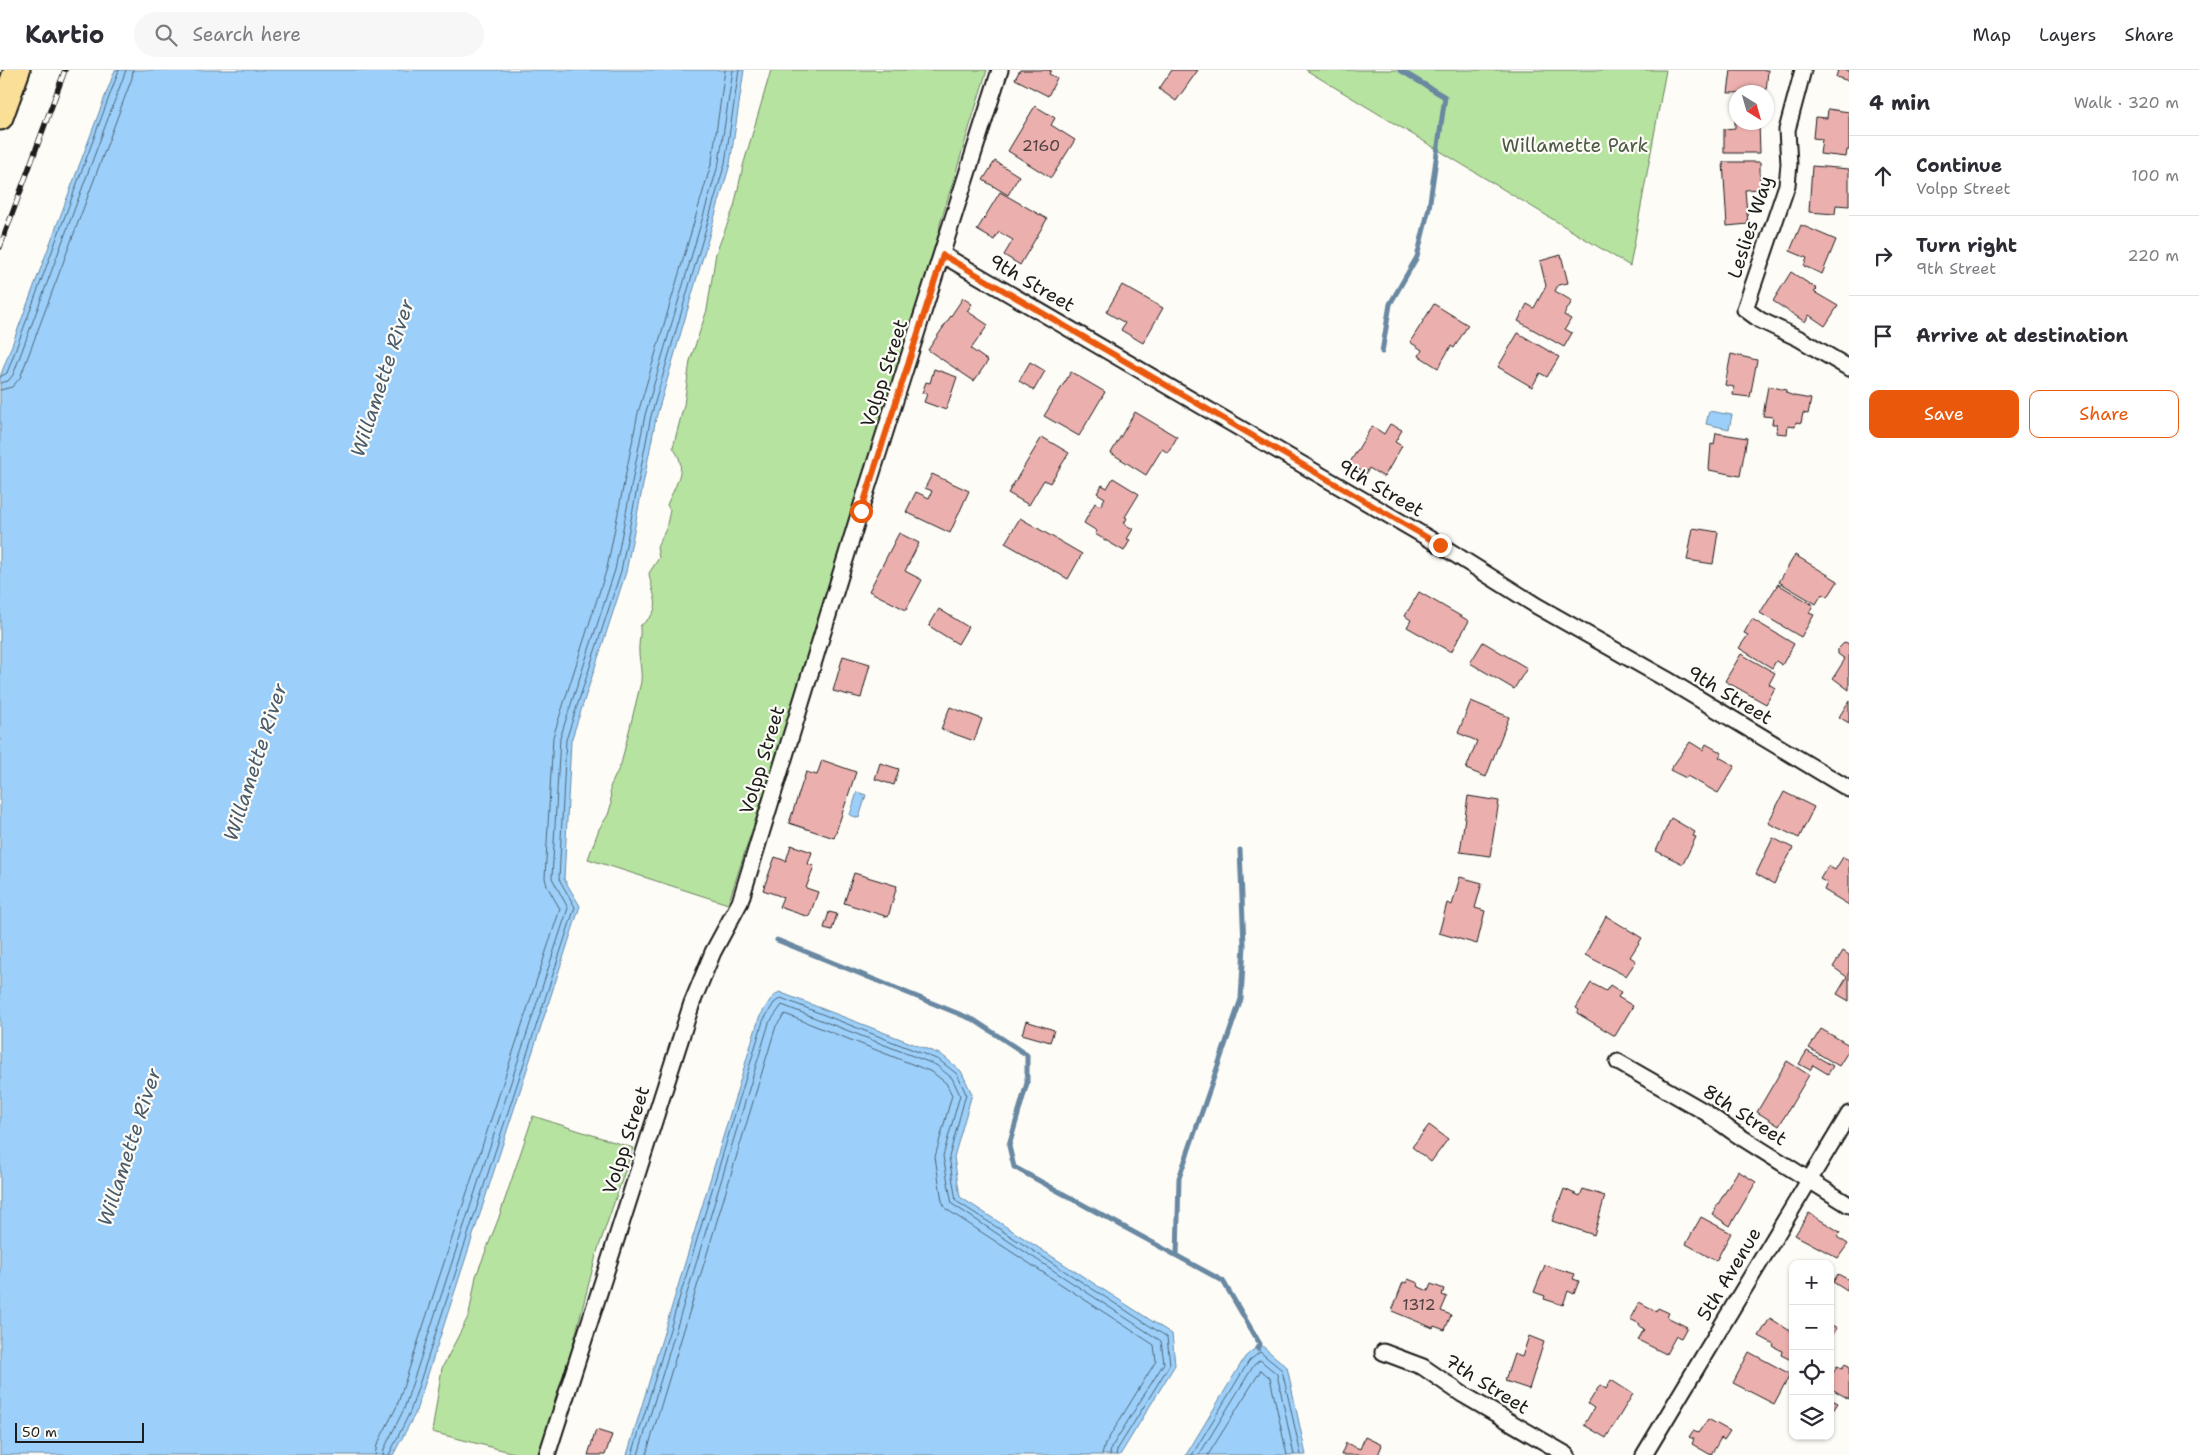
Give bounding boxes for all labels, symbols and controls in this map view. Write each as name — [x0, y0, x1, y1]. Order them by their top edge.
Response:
search box — [134, 12, 484, 57]
text: Kartio — [25, 19, 104, 51]
icon: search — [152, 21, 180, 49]
text: Search here — [192, 22, 301, 47]
text: Map — [1973, 23, 2011, 47]
text: Layers — [2039, 23, 2096, 47]
text: Share — [2124, 23, 2174, 47]
north arrow — [1729, 85, 1774, 130]
text: 4 min — [1869, 89, 1930, 117]
text: Walk · 320 m — [2074, 92, 2179, 113]
park label: Willamette Park — [1501, 133, 1649, 158]
house number: 2160 — [1022, 135, 1060, 156]
text: Continue — [1916, 153, 2002, 178]
icon: ahead — [1869, 162, 1897, 190]
text: 100 m — [2131, 165, 2179, 186]
street label: Leslies Way — [1722, 172, 1778, 282]
text: Volpp Street — [1916, 178, 2011, 199]
text: Turn right — [1916, 233, 2017, 258]
icon: right — [1869, 242, 1897, 270]
text: 220 m — [2127, 245, 2179, 266]
street label: 9th Street — [985, 248, 1079, 318]
text: 9th Street — [1916, 258, 1996, 279]
water label: Willamette River — [344, 295, 420, 460]
street label: Volpp Street — [855, 316, 913, 430]
icon: arrive — [1869, 322, 1897, 350]
text: Arrive at destination — [1916, 323, 2128, 348]
button: Save — [1869, 390, 2019, 438]
button: Share — [2029, 390, 2179, 438]
street label: 9th Street — [1334, 453, 1428, 523]
route start — [850, 500, 873, 523]
route end — [1429, 534, 1452, 557]
street label: 9th Street — [1683, 660, 1777, 730]
water label: Willamette River — [217, 679, 293, 844]
street label: Volpp Street — [734, 703, 790, 817]
water label: Willamette River — [91, 1064, 167, 1229]
street label: 8th Street — [1698, 1079, 1792, 1151]
street label: Volpp Street — [597, 1083, 655, 1197]
street label: 5th Avenue — [1691, 1223, 1767, 1325]
map controls — [1789, 1260, 1834, 1440]
button: + — [1789, 1260, 1834, 1305]
house number: 1312 — [1402, 1294, 1436, 1315]
button: − — [1789, 1305, 1834, 1350]
street label: 7th Street — [1440, 1348, 1534, 1420]
button: locate — [1789, 1350, 1834, 1395]
button: layers — [1789, 1395, 1834, 1440]
scale bar — [15, 1420, 144, 1443]
text: 50 m — [22, 1423, 57, 1441]

